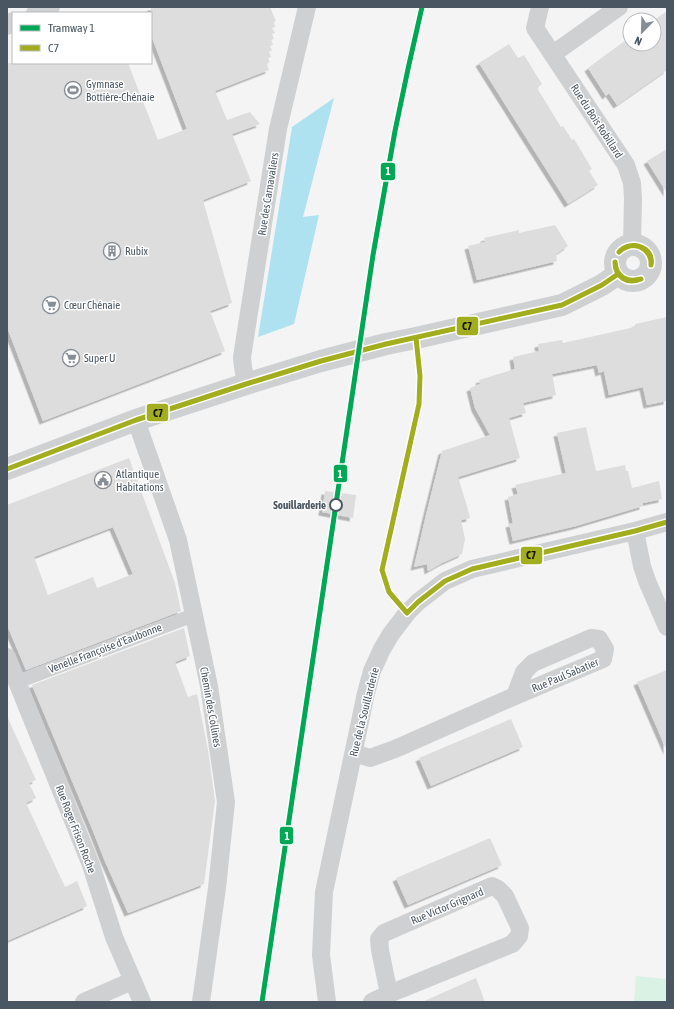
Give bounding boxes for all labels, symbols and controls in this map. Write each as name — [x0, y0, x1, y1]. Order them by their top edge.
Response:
legend — [12, 12, 152, 64]
north arrow — [622, 12, 662, 52]
text: Tramway 1 — [48, 21, 95, 35]
text: N — [633, 34, 643, 48]
text: C7 — [48, 41, 59, 55]
place label: Gymnase Bottière-Chénaie — [86, 78, 155, 103]
sports icon: Gymnase Bottière-Chénaie — [63, 80, 83, 100]
street label: Rue du Bois Robillard — [569, 82, 625, 160]
street label: Rue des Carnavaliers — [256, 152, 280, 236]
line badge: 1 — [380, 162, 396, 181]
text: 1 — [385, 165, 391, 177]
building icon: Rubix — [102, 241, 122, 261]
place label: Rubix — [125, 245, 149, 257]
supermarket icon: Cœur Chénaie — [41, 295, 61, 315]
place label: Cœur Chénaie — [64, 299, 120, 311]
line badge: C7 — [456, 316, 479, 336]
text: C7 — [462, 320, 472, 332]
supermarket icon: Super U — [61, 348, 81, 368]
place label: Super U — [84, 352, 115, 364]
line badge: C7 — [146, 403, 169, 422]
text: C7 — [153, 407, 163, 419]
line badge: 1 — [333, 464, 348, 483]
place label: Atlantique Habitations — [116, 468, 164, 493]
text: 1 — [337, 468, 343, 480]
public building icon: Atlantique Habitations — [93, 470, 113, 490]
marker: Souillarderie — [329, 498, 343, 512]
place label: Souillarderie — [273, 499, 326, 511]
line badge: C7 — [520, 546, 543, 565]
text: C7 — [526, 549, 536, 561]
street label: Venelle Françoise d'Eaubonne — [47, 621, 163, 675]
street label: Rue Paul Sabatier — [530, 655, 601, 694]
street label: Chemin des Collines — [198, 666, 224, 748]
street label: Rue de la Souillarderie — [347, 666, 381, 758]
street label: Rue Roger Frison Roche — [54, 783, 98, 875]
line badge: 1 — [279, 826, 294, 845]
text: 1 — [284, 830, 290, 842]
street label: Rue Victor Grignard — [409, 885, 485, 927]

